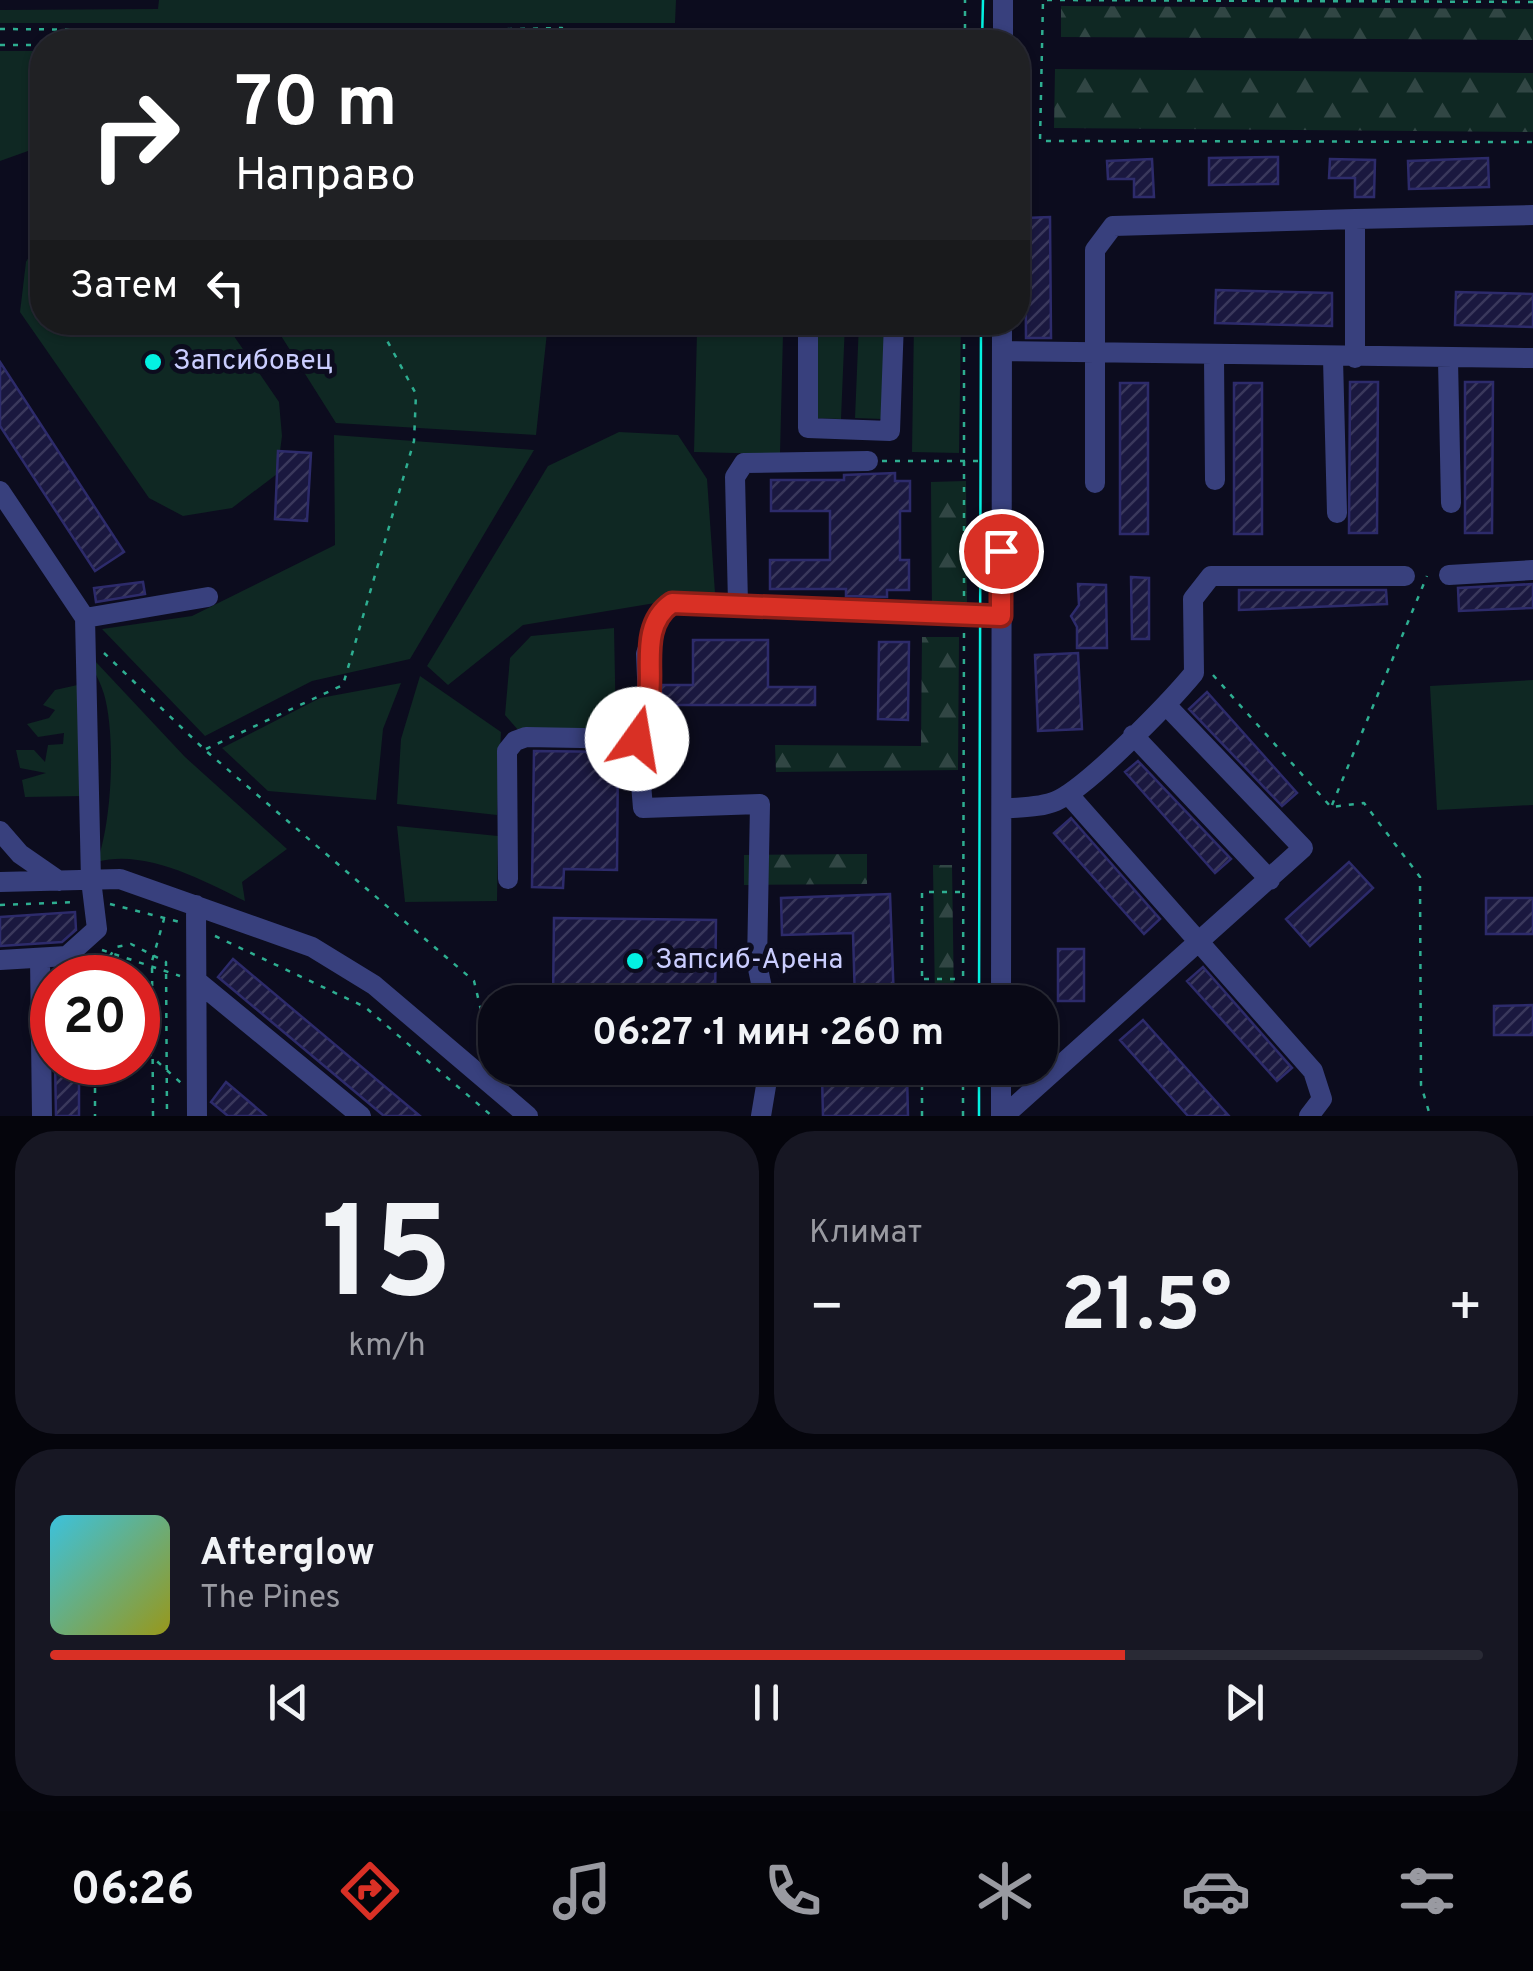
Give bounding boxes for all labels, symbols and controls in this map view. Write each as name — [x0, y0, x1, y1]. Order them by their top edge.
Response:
text: 70 m — [235, 62, 398, 151]
icon: right — [70, 70, 200, 200]
text: Направо — [235, 149, 416, 206]
icon: left — [198, 260, 253, 315]
text: Затем — [70, 263, 178, 312]
place label: Запсибовец — [173, 344, 333, 380]
marker: Запсибовец — [142, 351, 164, 373]
pin — [959, 509, 1044, 594]
icon: arrive — [974, 524, 1029, 579]
position arrow — [585, 687, 689, 791]
place label: Запсиб-Арена — [655, 943, 843, 979]
marker: Запсиб-Арена — [624, 950, 646, 972]
speed limit sign: 20 — [30, 955, 160, 1085]
text: 06:27 · 1 мин · 260 m — [592, 1010, 944, 1059]
text: 15 — [321, 1179, 453, 1344]
text: Климат — [809, 1214, 922, 1254]
text: 21.5° — [1060, 1262, 1232, 1357]
text: − — [809, 1275, 844, 1345]
text: + — [1448, 1275, 1483, 1345]
text: km/h — [348, 1327, 426, 1367]
text: Afterglow — [200, 1530, 375, 1579]
text: The Pines — [200, 1579, 341, 1619]
icon: previous — [261, 1675, 316, 1730]
icon: pause — [739, 1675, 794, 1730]
icon: next — [1217, 1675, 1272, 1730]
icon: directions — [335, 1856, 405, 1926]
icon: music — [547, 1856, 617, 1926]
icon: phone — [758, 1856, 828, 1926]
icon: climate — [970, 1856, 1040, 1926]
icon: car — [1181, 1856, 1251, 1926]
icon: filters — [1392, 1856, 1462, 1926]
text: 06:26 — [71, 1863, 194, 1920]

